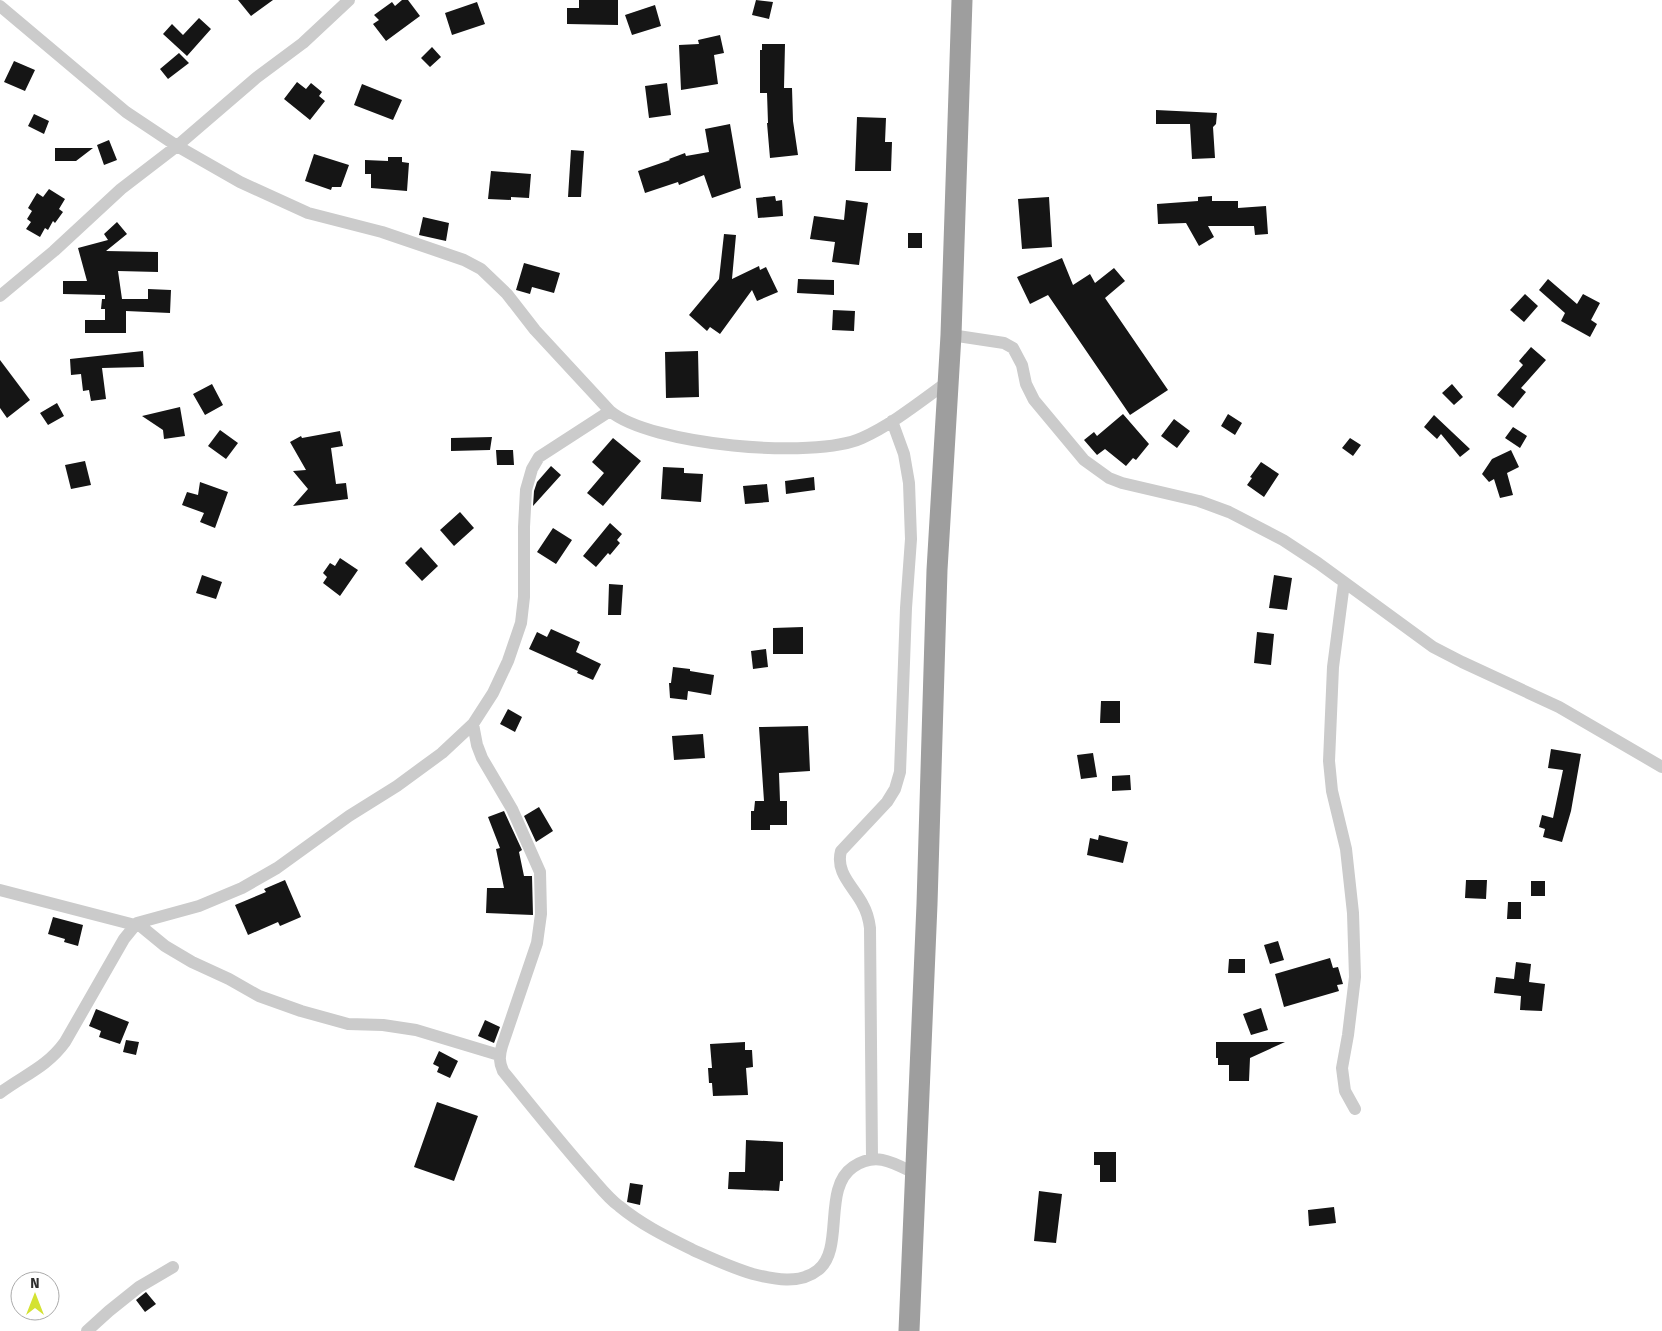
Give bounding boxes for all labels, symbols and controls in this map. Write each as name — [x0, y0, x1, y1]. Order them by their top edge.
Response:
north arrow — [10, 1271, 60, 1321]
text: N — [30, 1275, 40, 1292]

